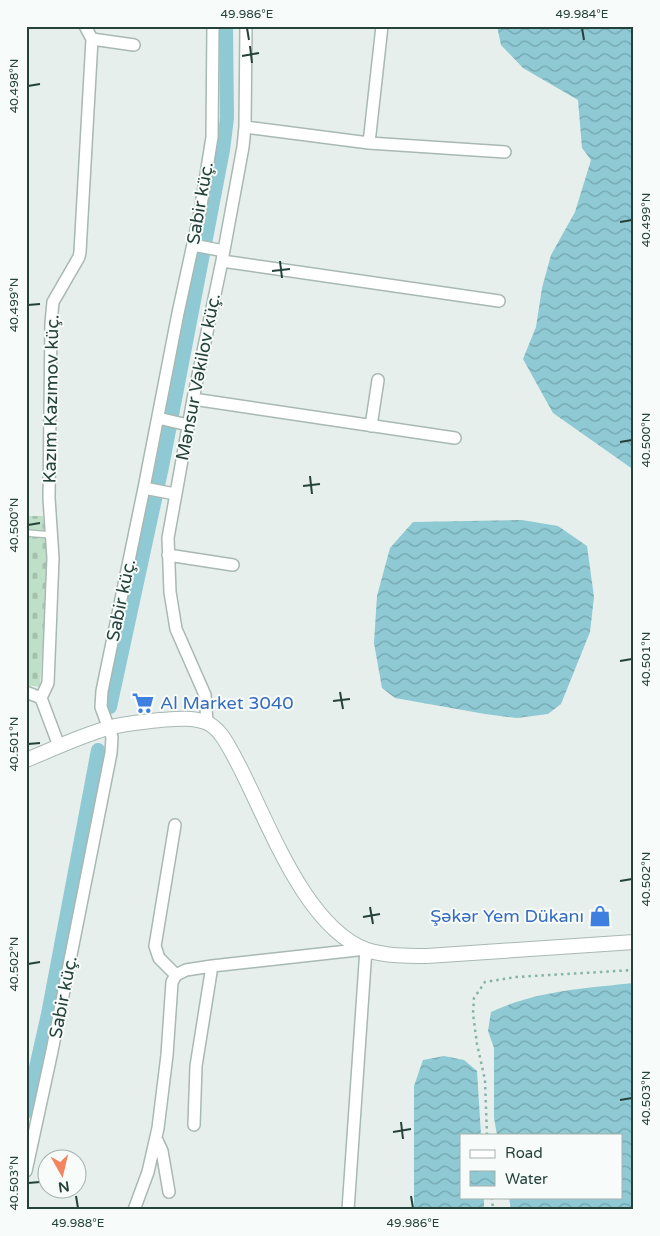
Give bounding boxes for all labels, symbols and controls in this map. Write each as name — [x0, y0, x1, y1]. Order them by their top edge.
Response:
text: 49.986°E — [221, 7, 274, 21]
text: 49.984°E — [556, 7, 609, 21]
text: 40.498°N — [7, 59, 21, 113]
street label: Sabir küç. — [182, 160, 218, 246]
text: 40.499°N — [639, 193, 653, 247]
text: 40.499°N — [7, 278, 21, 332]
street label: Mənsur Vəkilov küç. — [171, 291, 225, 463]
street label: Kazım Kazımov küç. — [39, 314, 63, 484]
text: 40.500°N — [639, 413, 653, 467]
text: 40.500°N — [7, 498, 21, 552]
street label: Sabir küç. — [102, 557, 140, 643]
text: 40.501°N — [639, 632, 653, 686]
supermarket icon: Al Market 3040 — [130, 690, 156, 716]
place label: Al Market 3040 — [160, 692, 294, 714]
text: 40.501°N — [7, 717, 21, 771]
text: 40.502°N — [639, 852, 653, 906]
shop icon: Şəkər Yem Dükanı — [587, 903, 613, 929]
place label: Şəkər Yem Dükanı — [430, 905, 584, 927]
text: 40.502°N — [7, 937, 21, 991]
street label: Sabir küç. — [44, 954, 82, 1040]
text: 40.503°N — [639, 1071, 653, 1125]
legend — [460, 1134, 622, 1198]
text: Road — [505, 1144, 543, 1162]
north arrow — [38, 1148, 88, 1198]
text: 40.503°N — [7, 1156, 21, 1210]
text: Water — [505, 1170, 548, 1188]
text: N — [57, 1177, 70, 1196]
text: 49.988°E — [52, 1216, 105, 1230]
text: 49.986°E — [387, 1216, 440, 1230]

